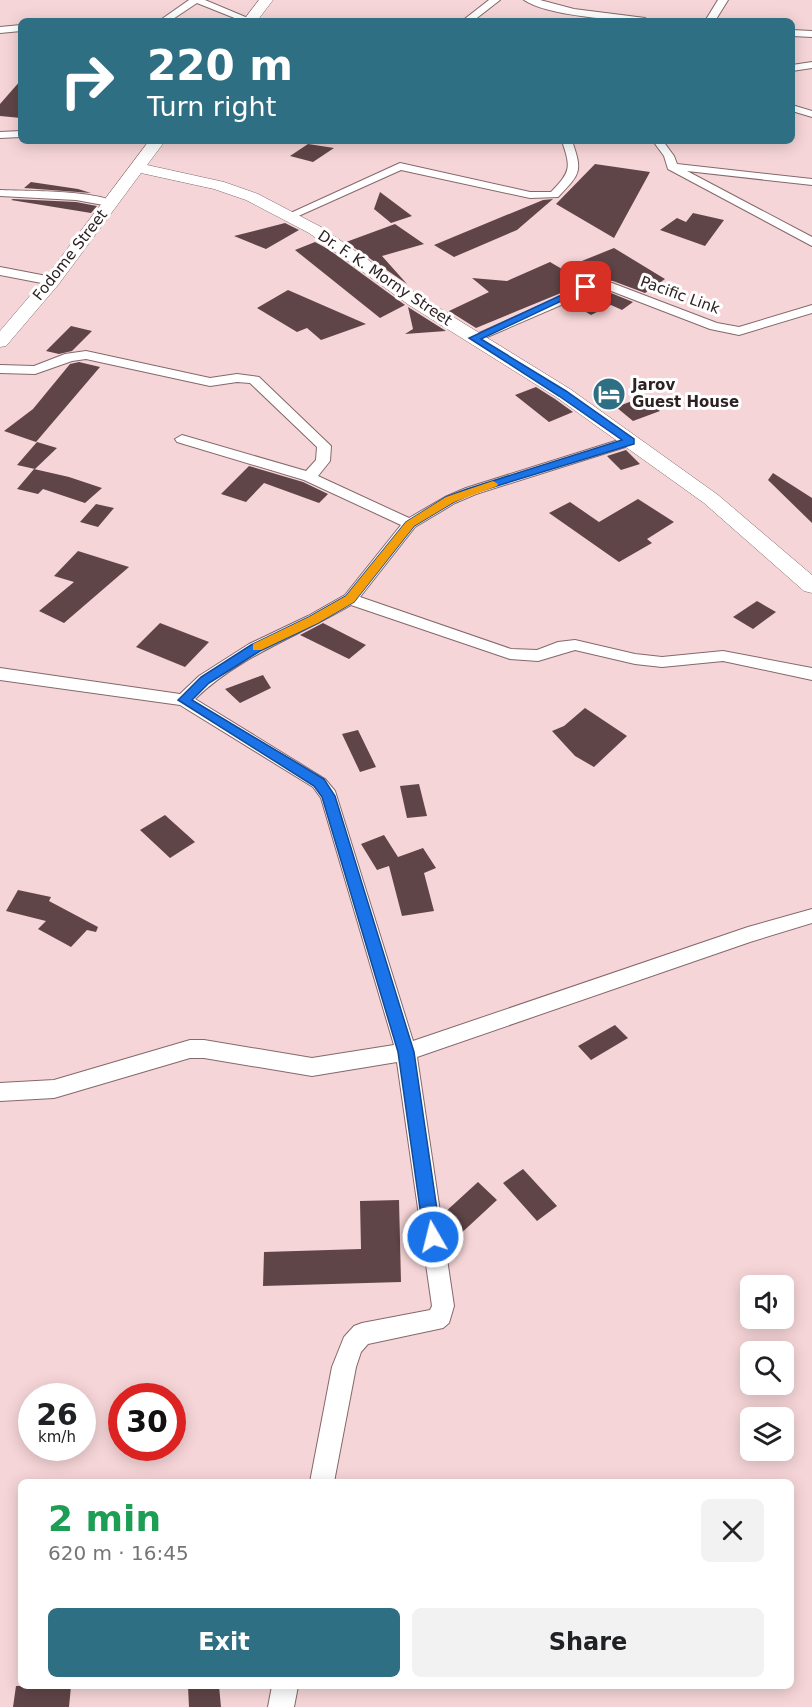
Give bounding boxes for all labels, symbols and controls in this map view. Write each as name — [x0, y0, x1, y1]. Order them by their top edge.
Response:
text: 220 m — [147, 41, 293, 90]
icon: right — [48, 42, 126, 120]
text: Turn right — [147, 91, 276, 122]
street label: Fodome Street — [29, 206, 111, 304]
street label: Dr. F. K. Morny Street — [315, 226, 456, 330]
pin — [560, 261, 611, 312]
icon: arrive — [569, 270, 602, 303]
street label: Pacific Link — [638, 272, 722, 318]
hotel icon: Jarov Guest House — [591, 376, 627, 412]
place label: Jarov Guest House — [631, 376, 739, 411]
position arrow — [401, 1205, 465, 1269]
map controls — [740, 1275, 794, 1461]
button: sound — [740, 1275, 794, 1329]
button: search — [740, 1341, 794, 1395]
speed limit sign: 30 — [108, 1383, 186, 1461]
text: 26 — [36, 1397, 78, 1432]
button: layers — [740, 1407, 794, 1461]
text: km/h — [38, 1428, 76, 1446]
text: 2 min — [48, 1498, 161, 1539]
button: close — [701, 1499, 764, 1562]
text: 620 m · 16:45 — [48, 1541, 189, 1565]
button: Exit — [48, 1608, 400, 1677]
button: Share — [412, 1608, 764, 1677]

